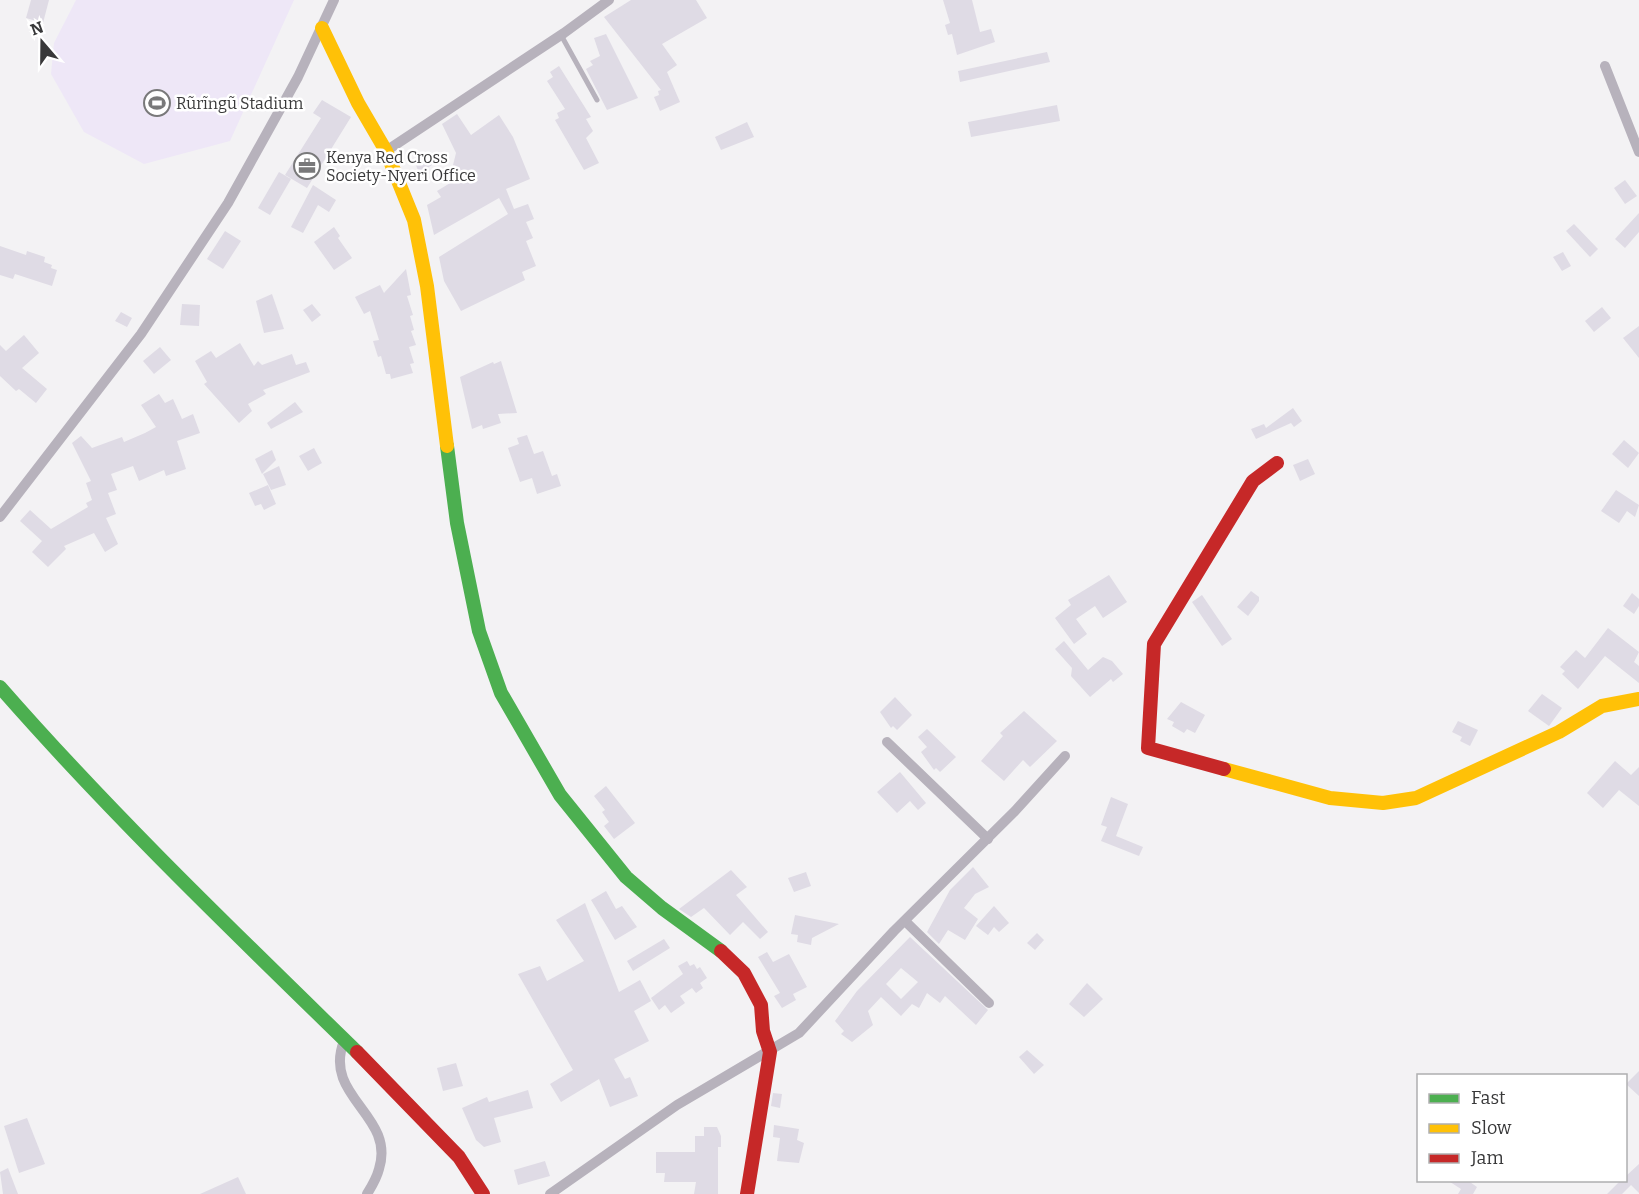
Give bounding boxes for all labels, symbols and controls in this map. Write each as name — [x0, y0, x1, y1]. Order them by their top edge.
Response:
north arrow — [12, 12, 72, 72]
text: N — [28, 17, 46, 39]
sports icon: Rũrĩngũ Stadium — [142, 88, 172, 118]
place label: Rũrĩngũ Stadium — [176, 94, 303, 113]
place label: Kenya Red Cross Society-Nyeri Office — [326, 148, 476, 185]
office icon: Kenya Red Cross Society-Nyeri Office — [292, 151, 322, 181]
legend — [1417, 1074, 1627, 1182]
text: Fast — [1471, 1087, 1506, 1109]
text: Slow — [1471, 1117, 1512, 1139]
text: Jam — [1470, 1147, 1504, 1169]

